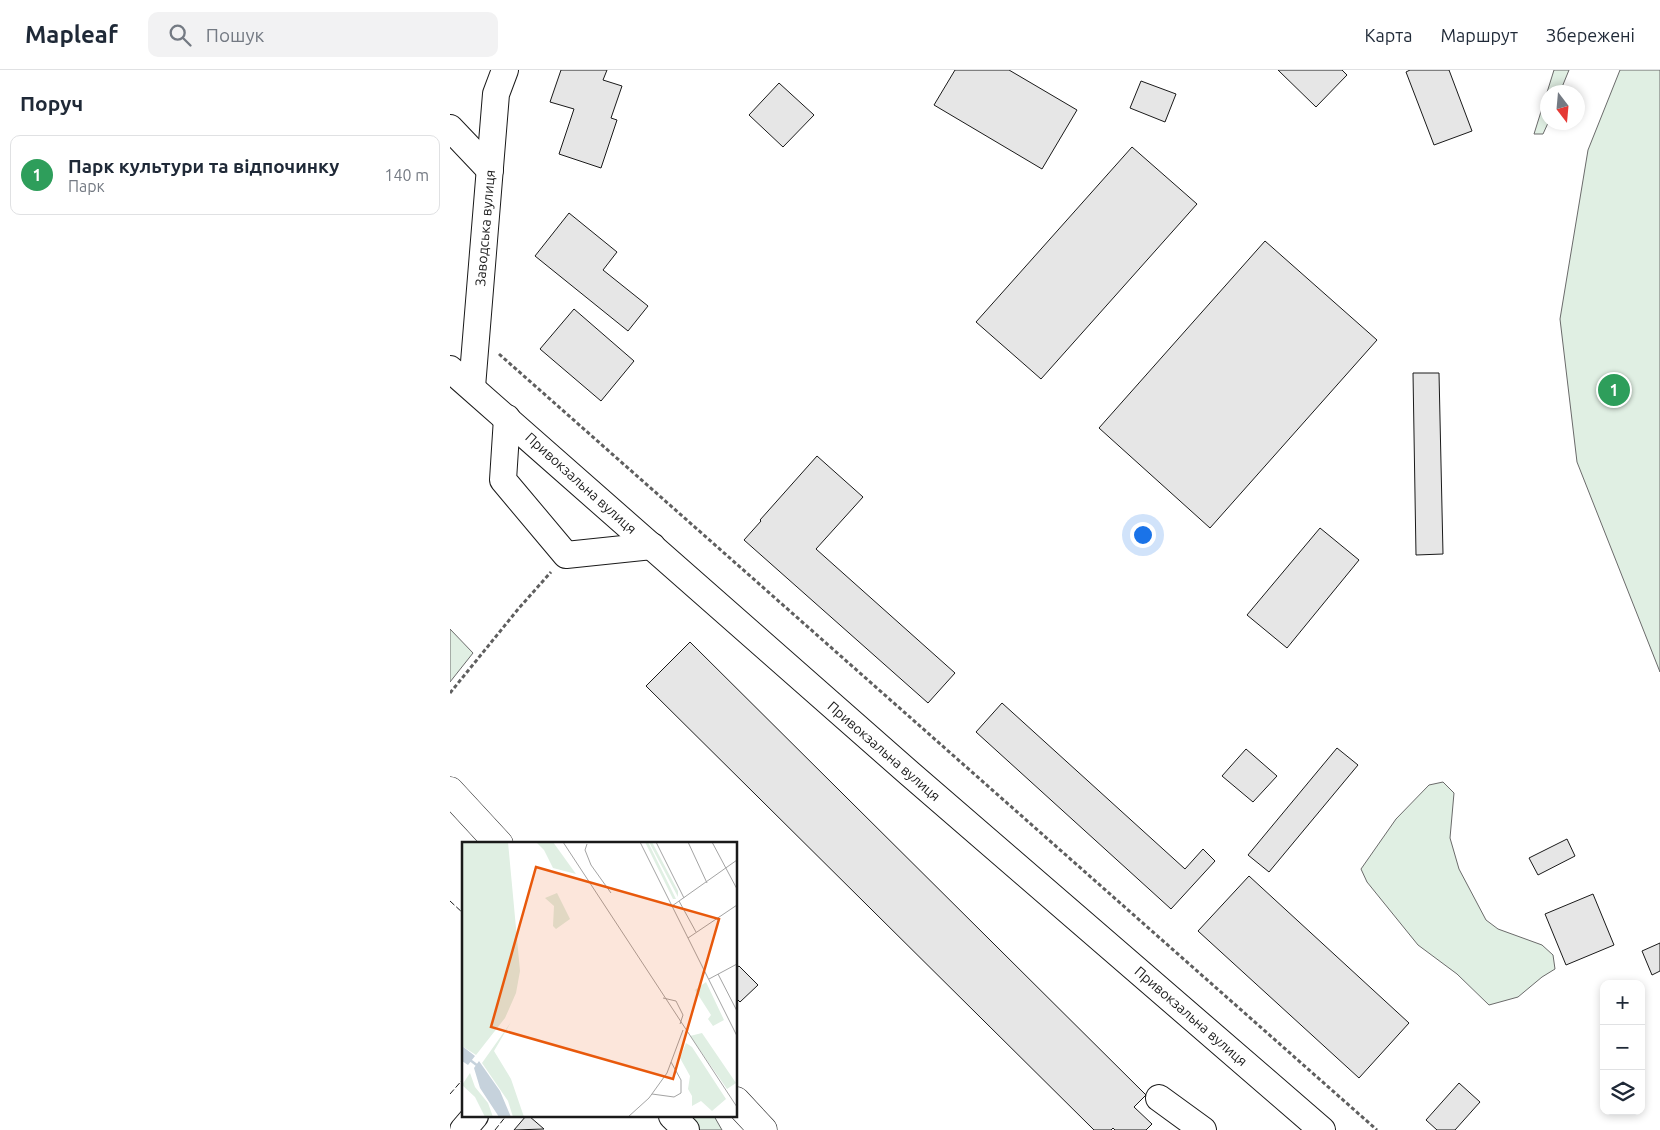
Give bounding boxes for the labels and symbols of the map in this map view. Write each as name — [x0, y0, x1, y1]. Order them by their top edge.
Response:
north arrow — [1540, 85, 1585, 130]
street label: Заводська вулиця — [472, 169, 498, 287]
pin: 1 — [1598, 371, 1630, 409]
street label: Привокзальна вулиця — [522, 429, 640, 537]
your location — [1130, 522, 1156, 548]
street label: Привокзальна вулиця — [825, 698, 943, 804]
inset map — [462, 842, 738, 1118]
street label: Привокзальна вулиця — [1132, 963, 1250, 1069]

